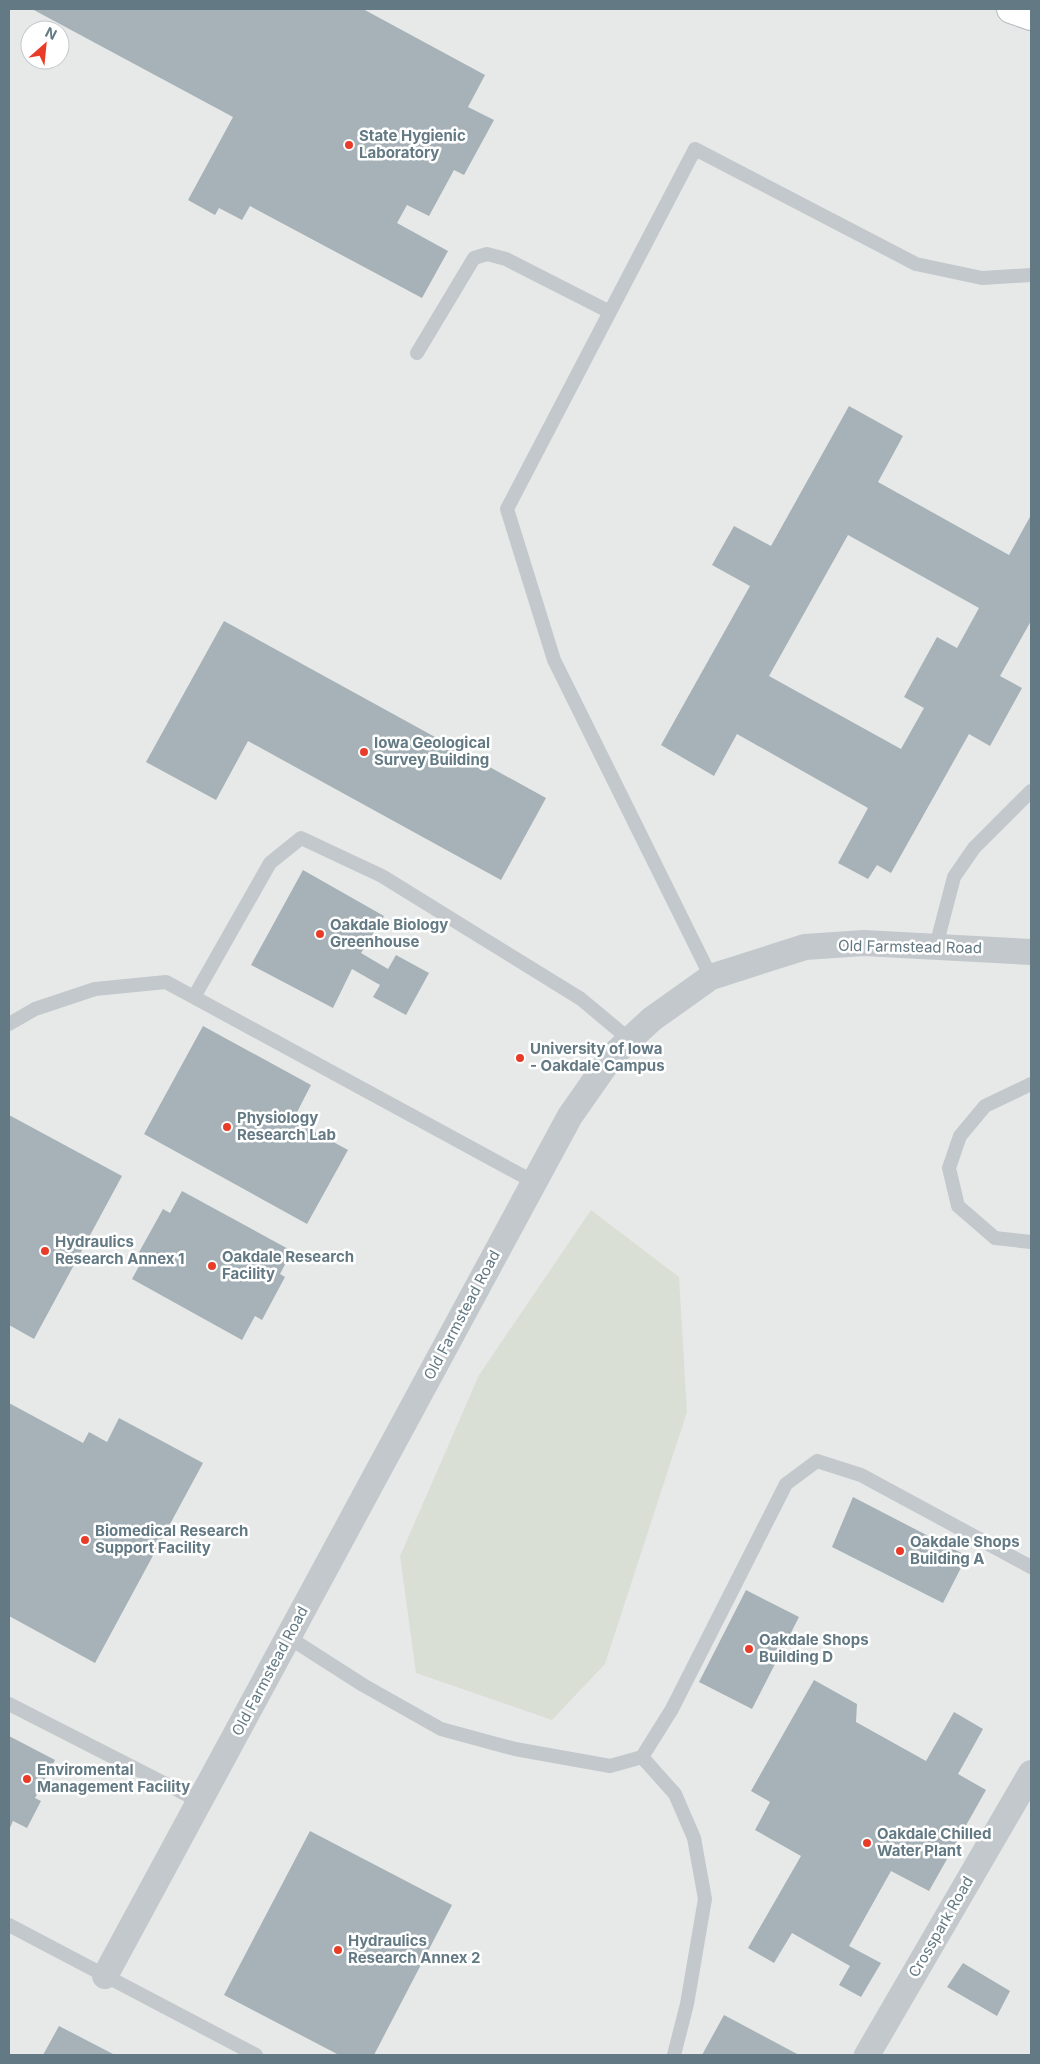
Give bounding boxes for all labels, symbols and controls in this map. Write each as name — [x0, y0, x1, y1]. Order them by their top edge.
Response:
north arrow — [20, 20, 70, 70]
text: N — [43, 23, 60, 43]
place label: State Hygienic Laboratory — [359, 126, 466, 162]
marker: State Hygienic Laboratory — [343, 139, 355, 151]
place label: Iowa Geological Survey Building — [374, 733, 490, 769]
marker: Iowa Geological Survey Building — [358, 746, 370, 758]
place label: Oakdale Biology Greenhouse — [330, 915, 448, 951]
marker: Oakdale Biology Greenhouse — [314, 928, 326, 940]
street label: Old Farmstead Road — [838, 936, 982, 957]
place label: University of Iowa - Oakdale Campus — [530, 1039, 665, 1075]
marker: University of Iowa - Oakdale Campus — [514, 1052, 526, 1064]
place label: Physiology Research Lab — [237, 1108, 336, 1144]
marker: Physiology Research Lab — [221, 1121, 233, 1133]
place label: Hydraulics Research Annex 1 — [55, 1232, 185, 1268]
marker: Hydraulics Research Annex 1 — [39, 1245, 51, 1257]
place label: Oakdale Research Facility — [222, 1247, 354, 1283]
street label: Old Farmstead Road — [419, 1247, 504, 1383]
marker: Oakdale Research Facility — [206, 1260, 218, 1272]
place label: Biomedical Research Support Facility — [95, 1521, 248, 1557]
place label: Oakdale Shops Building A — [910, 1532, 1020, 1568]
marker: Biomedical Research Support Facility — [79, 1534, 91, 1546]
marker: Oakdale Shops Building A — [894, 1545, 906, 1557]
street label: Old Farmstead Road — [227, 1603, 312, 1739]
place label: Oakdale Shops Building D — [759, 1630, 869, 1666]
marker: Oakdale Shops Building D — [743, 1643, 755, 1655]
place label: Enviromental Management Facility — [37, 1760, 190, 1796]
marker: Enviromental Management Facility — [21, 1773, 33, 1785]
place label: Oakdale Chilled Water Plant — [877, 1824, 991, 1860]
marker: Oakdale Chilled Water Plant — [861, 1837, 873, 1849]
street label: Crosspark Road — [904, 1873, 977, 1981]
place label: Hydraulics Research Annex 2 — [348, 1931, 480, 1967]
marker: Hydraulics Research Annex 2 — [332, 1944, 344, 1956]

